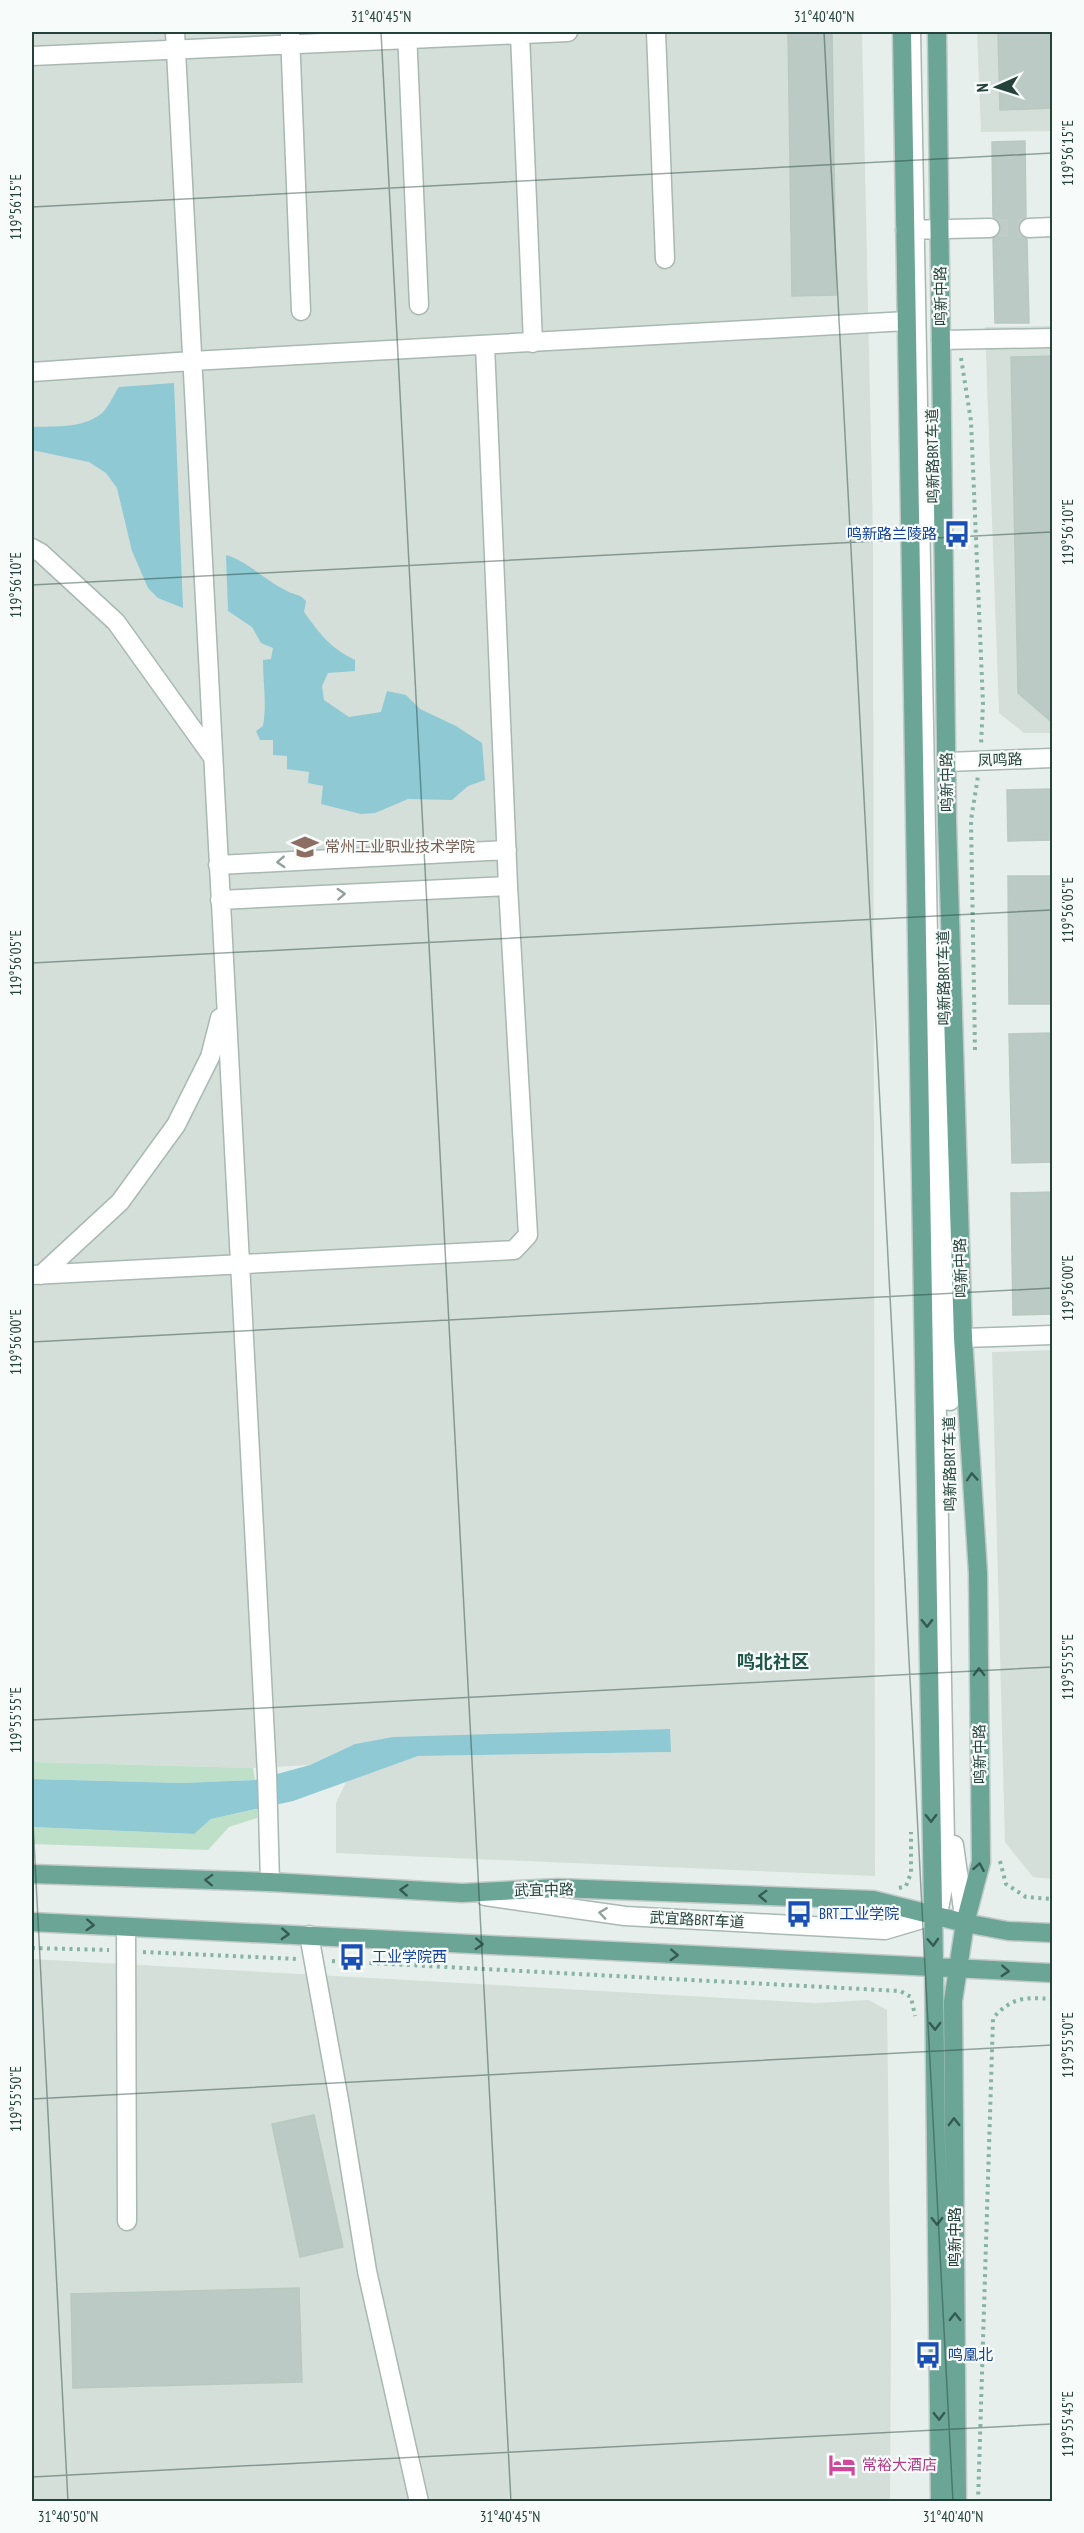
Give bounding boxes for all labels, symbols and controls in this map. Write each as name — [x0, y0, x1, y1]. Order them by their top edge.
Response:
text: 31°40'45"N — [351, 7, 411, 26]
text: 31°40'40"N — [794, 7, 854, 26]
north arrow — [967, 57, 1027, 117]
text: N — [972, 83, 992, 93]
text: 119°56'15"E — [1058, 120, 1077, 186]
text: 119°56'15"E — [6, 174, 25, 240]
street label: 鸣新中路 — [930, 266, 951, 326]
street label: 鸣新路BRT车道 — [922, 408, 943, 504]
text: 119°56'10"E — [1058, 499, 1077, 565]
bus stop icon: 鸣新路兰陵路 — [942, 519, 972, 549]
place label: 鸣新路兰陵路 — [847, 524, 937, 543]
text: 119°56'10"E — [6, 552, 25, 618]
street label: 凤鸣路 — [977, 749, 1023, 770]
street label: 鸣新中路 — [936, 752, 957, 812]
school or university icon: 常州工业职业技术学院 — [290, 832, 320, 862]
place label: 常州工业职业技术学院 — [325, 837, 475, 856]
one-way arrow — [277, 855, 286, 868]
text: 119°56'05"E — [1058, 877, 1077, 943]
one-way arrow — [337, 888, 346, 901]
text: 119°56'05"E — [6, 930, 25, 996]
street label: 鸣新路BRT车道 — [933, 930, 954, 1026]
street label: 鸣新中路 — [950, 1238, 971, 1298]
text: 119°56'00"E — [1058, 1255, 1077, 1321]
text: 119°56'00"E — [6, 1309, 25, 1375]
street label: 鸣新路BRT车道 — [939, 1416, 960, 1512]
one-way arrow — [965, 1473, 978, 1482]
one-way arrow — [921, 1618, 934, 1627]
text: 119°55'55"E — [1058, 1634, 1077, 1700]
district label: 鸣北社区 — [737, 1650, 809, 1673]
one-way arrow — [973, 1667, 985, 1676]
text: 119°55'55"E — [6, 1687, 25, 1753]
street label: 鸣新中路 — [969, 1724, 990, 1784]
one-way arrow — [924, 1813, 937, 1822]
one-way arrow — [972, 1862, 985, 1872]
one-way arrow — [204, 1874, 213, 1886]
street label: 武宜中路 — [514, 1879, 574, 1900]
one-way arrow — [399, 1883, 408, 1896]
one-way arrow — [758, 1889, 767, 1902]
bus stop icon: BRT工业学院 — [784, 1899, 814, 1929]
place label: BRT工业学院 — [819, 1904, 899, 1923]
one-way arrow — [598, 1907, 608, 1919]
street label: 武宜路BRT车道 — [649, 1908, 745, 1931]
one-way arrow — [85, 1919, 94, 1932]
one-way arrow — [280, 1928, 289, 1941]
one-way arrow — [927, 1937, 940, 1946]
one-way arrow — [475, 1938, 484, 1951]
bus stop icon: 工业学院西 — [337, 1942, 367, 1972]
place label: 工业学院西 — [372, 1947, 447, 1966]
one-way arrow — [670, 1948, 679, 1961]
one-way arrow — [1001, 1964, 1010, 1977]
text: 119°55'50"E — [1058, 2012, 1077, 2078]
one-way arrow — [929, 2022, 941, 2031]
text: 119°55'50"E — [6, 2066, 25, 2132]
one-way arrow — [948, 2118, 960, 2127]
street label: 鸣新中路 — [945, 2207, 964, 2267]
one-way arrow — [931, 2217, 943, 2226]
one-way arrow — [949, 2313, 962, 2322]
bus stop icon: 鸣凰北 — [913, 2340, 943, 2370]
place label: 鸣凰北 — [948, 2345, 993, 2364]
text: 119°55'45"E — [1058, 2391, 1077, 2457]
one-way arrow — [933, 2412, 945, 2421]
hotel icon: 常裕大酒店 — [827, 2450, 857, 2480]
place label: 常裕大酒店 — [862, 2455, 937, 2474]
text: 31°40'50"N — [38, 2507, 98, 2526]
text: 31°40'45"N — [480, 2507, 540, 2526]
text: 31°40'40"N — [923, 2507, 983, 2526]

